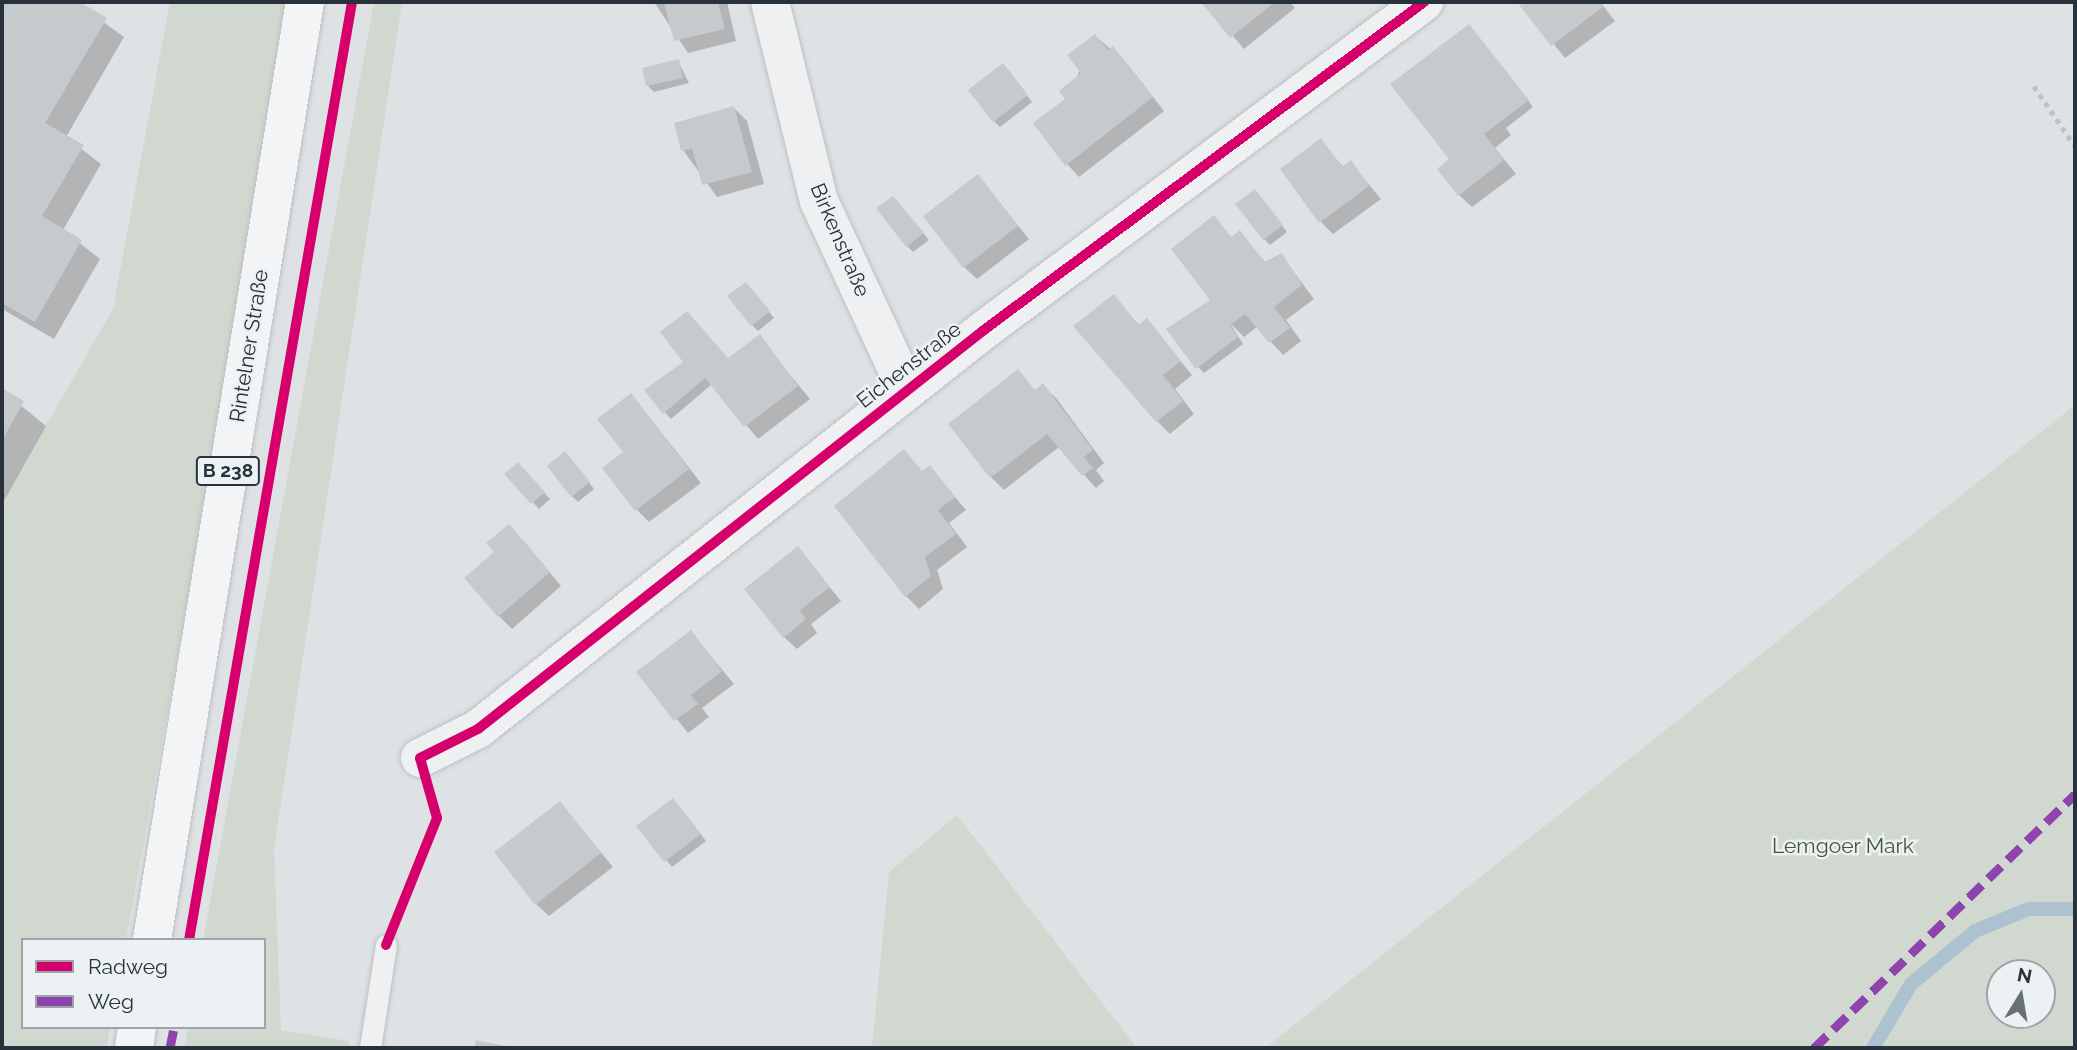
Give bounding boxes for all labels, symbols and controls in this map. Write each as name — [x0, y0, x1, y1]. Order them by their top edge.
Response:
street label: Birkenstraße — [805, 179, 875, 301]
street label: Rintelner Straße — [224, 268, 274, 424]
street label: Eichenstraße — [852, 316, 966, 414]
road number: B 238 — [195, 456, 261, 486]
park label: Lemgoer Mark — [1772, 833, 1914, 859]
legend — [21, 938, 266, 1029]
text: Radweg — [88, 954, 168, 979]
north arrow — [1986, 959, 2056, 1029]
text: N — [2015, 963, 2034, 988]
text: Weg — [88, 989, 134, 1014]

